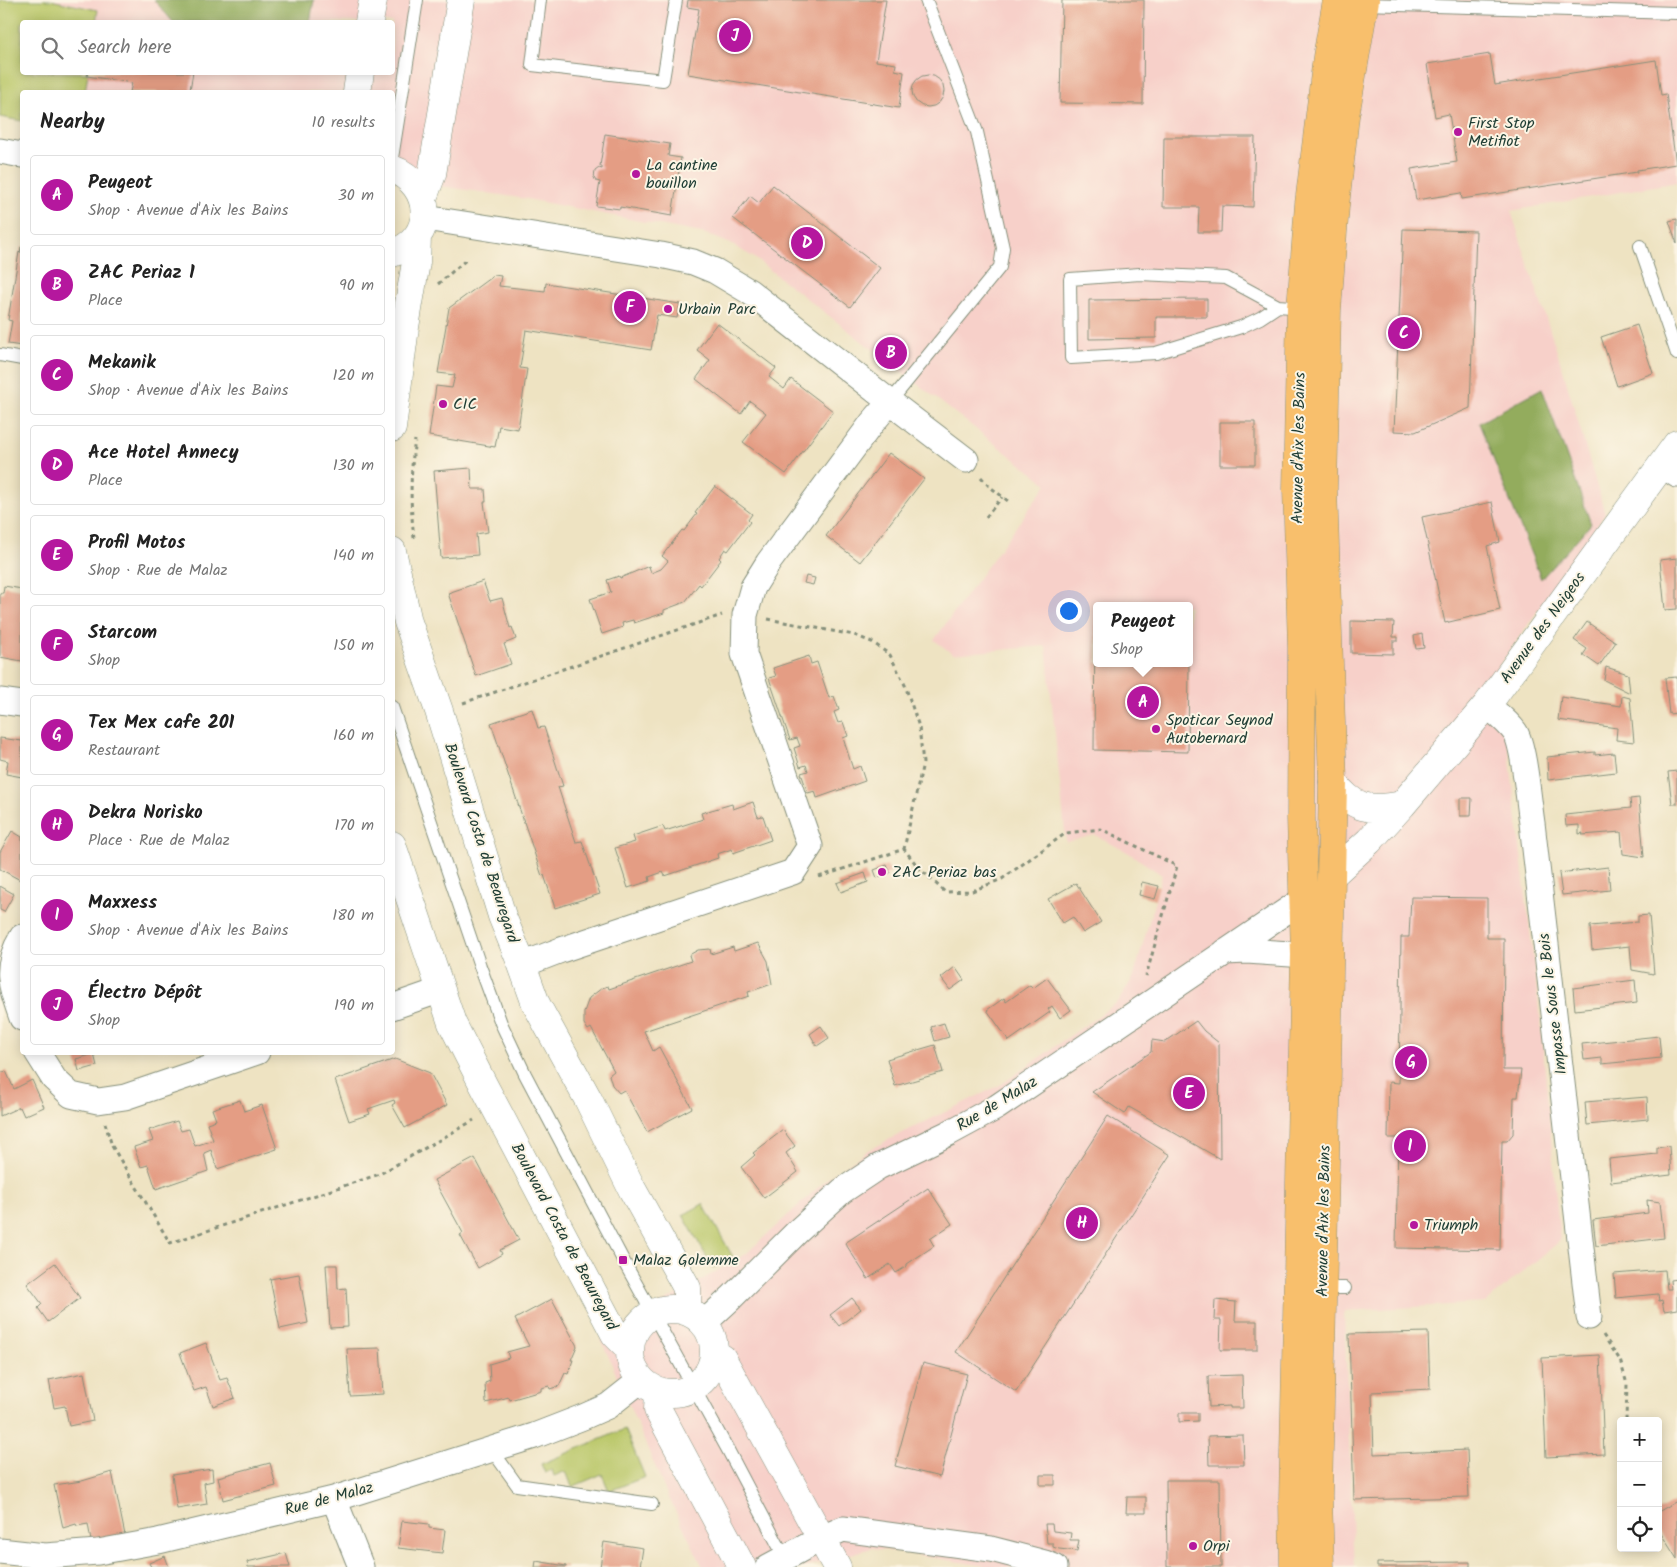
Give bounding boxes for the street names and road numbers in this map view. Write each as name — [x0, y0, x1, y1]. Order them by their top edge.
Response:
street label: Avenue d'Aix les Bains — [1285, 372, 1313, 524]
street label: Avenue des Neigeos — [1494, 567, 1592, 689]
street label: Boulevard Costa de Beauregard — [437, 740, 525, 947]
street label: Impasse Sous le Bois — [1532, 932, 1574, 1076]
street label: Rue de Malaz — [952, 1070, 1042, 1138]
street label: Boulevard Costa de Beauregard — [504, 1139, 625, 1336]
street label: Avenue d'Aix les Bains — [1310, 1145, 1338, 1297]
street label: Rue de Malaz — [282, 1475, 376, 1523]

